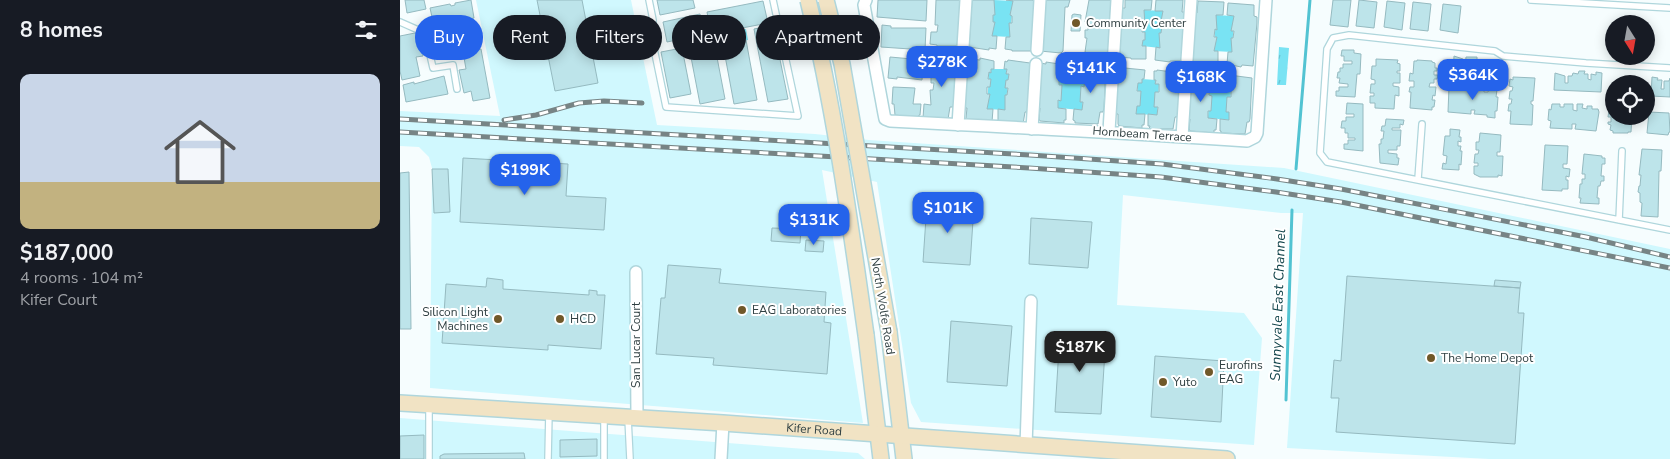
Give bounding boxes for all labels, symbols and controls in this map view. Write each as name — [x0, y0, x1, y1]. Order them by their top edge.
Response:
chip: Buy — [415, 15, 483, 60]
chip: Rent — [493, 15, 566, 60]
chip: Filters — [576, 15, 662, 60]
chip: New — [672, 15, 746, 60]
chip: Apartment — [756, 15, 880, 60]
place label: Community Center — [1086, 15, 1187, 31]
north arrow — [1605, 15, 1655, 65]
map controls — [1605, 15, 1655, 125]
text: 8 homes — [20, 16, 103, 44]
icon: filters — [352, 16, 380, 44]
marker: Community Center — [1070, 17, 1082, 29]
pin: $278K — [907, 46, 977, 88]
text: $278K — [917, 51, 967, 73]
pin: $141K — [1056, 52, 1126, 94]
text: $141K — [1066, 57, 1116, 79]
pin: $364K — [1438, 58, 1508, 101]
pin: $168K — [1166, 61, 1236, 103]
text: $364K — [1448, 64, 1498, 86]
text: $168K — [1176, 66, 1226, 88]
button: locate — [1605, 75, 1655, 125]
icon: home — [155, 107, 245, 197]
street label: Hornbeam Terrace — [1092, 123, 1192, 145]
pin: $199K — [490, 154, 560, 196]
text: $199K — [500, 159, 550, 181]
pin: $101K — [913, 192, 983, 234]
text: $101K — [923, 197, 973, 219]
pin: $131K — [779, 204, 849, 246]
text: $131K — [789, 209, 839, 231]
water label: Sunnyvale East Channel — [1266, 229, 1290, 381]
text: $187,000 — [20, 239, 113, 267]
street label: North Wolfe Road — [867, 256, 899, 356]
text: 4 rooms · 104 m² — [20, 267, 143, 289]
text: Kifer Court — [20, 289, 97, 311]
street label: San Lucar Court — [628, 301, 644, 388]
place label: EAG Laboratories — [752, 302, 847, 318]
place label: Silicon Light Machines — [422, 304, 489, 334]
marker: EAG Laboratories — [736, 304, 748, 316]
place label: HCD — [570, 311, 596, 327]
marker: Silicon Light Machines — [492, 313, 504, 325]
marker: HCD — [554, 313, 566, 325]
pin: $187K — [1045, 330, 1115, 373]
text: $187K — [1055, 336, 1105, 358]
place label: The Home Depot — [1441, 350, 1534, 366]
marker: The Home Depot — [1425, 352, 1437, 364]
place label: Eurofins EAG — [1219, 357, 1263, 387]
marker: Eurofins EAG — [1203, 366, 1215, 378]
place label: Yuto — [1172, 374, 1197, 390]
marker: Yuto — [1157, 376, 1169, 388]
street label: Kifer Road — [786, 420, 843, 439]

